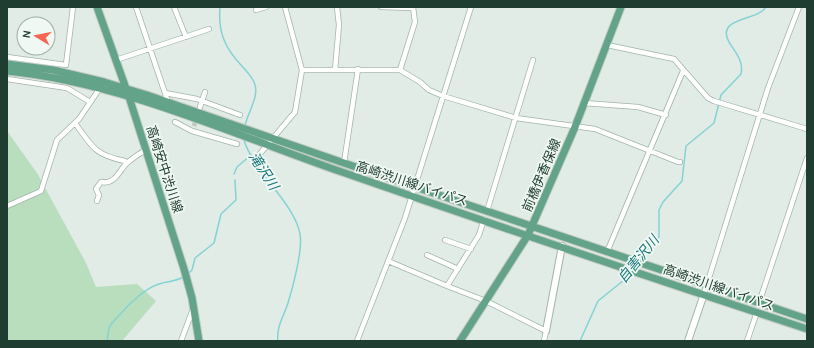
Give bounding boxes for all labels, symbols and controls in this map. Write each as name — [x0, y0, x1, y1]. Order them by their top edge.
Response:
north arrow — [16, 16, 56, 56]
text: N — [20, 29, 34, 39]
street label: 高崎安中渋川線 — [143, 124, 186, 215]
street label: 前橋伊香保線 — [519, 136, 564, 214]
water label: 滝沢川 — [245, 149, 283, 195]
street label: 高崎渋川線バイパス — [354, 158, 470, 209]
water label: 自害沢川 — [614, 231, 664, 286]
street label: 高崎渋川線バイパス — [661, 261, 776, 314]

